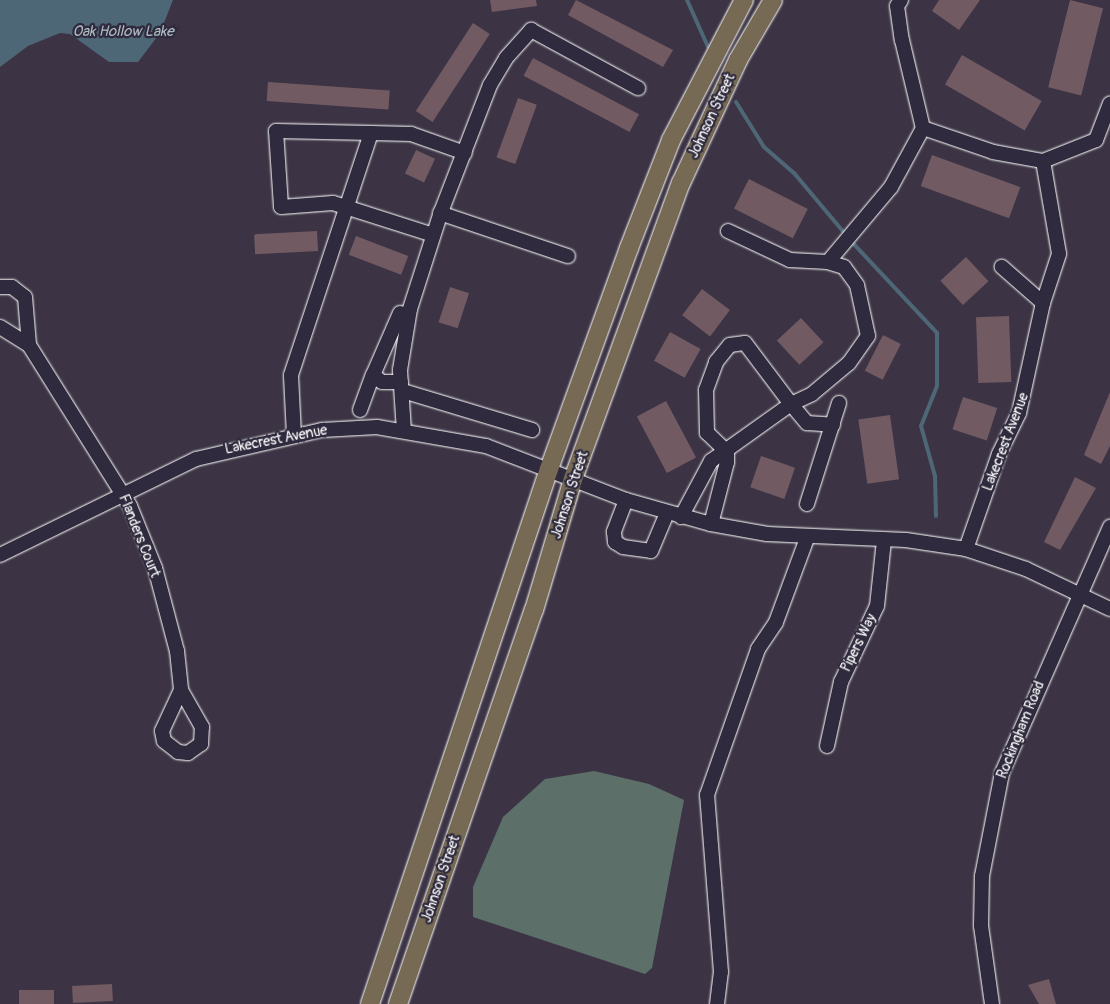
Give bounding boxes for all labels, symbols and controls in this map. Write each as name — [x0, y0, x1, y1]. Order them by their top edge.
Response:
water label: Oak Hollow Lake — [72, 23, 174, 41]
street label: Johnson Street — [685, 71, 739, 161]
street label: Lakecrest Avenue — [980, 391, 1032, 493]
street label: Lakecrest Avenue — [223, 422, 329, 458]
street label: Johnson Street — [548, 449, 592, 541]
street label: Flanders Court — [115, 492, 163, 580]
street label: Pipers Way — [838, 611, 880, 675]
street label: Rockingham Road — [994, 679, 1048, 781]
street label: Johnson Street — [418, 833, 464, 925]

